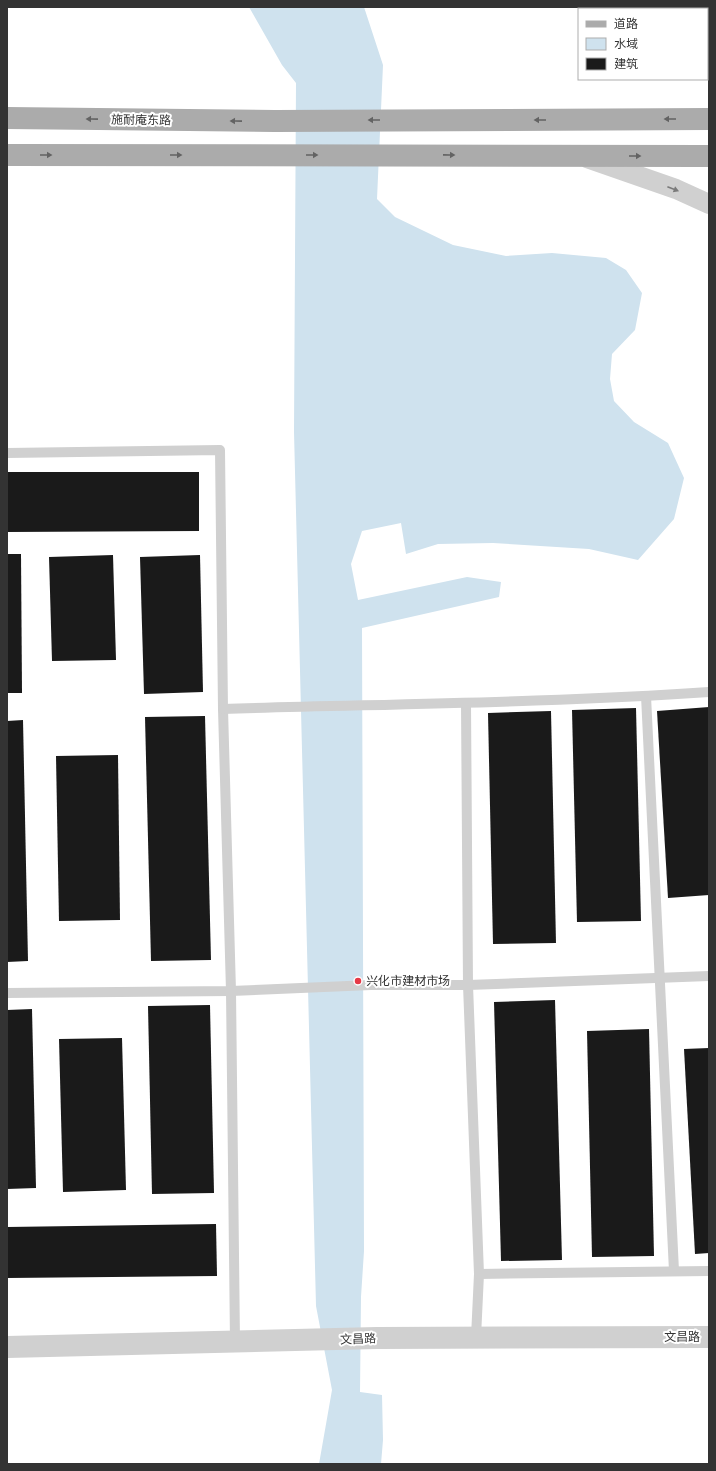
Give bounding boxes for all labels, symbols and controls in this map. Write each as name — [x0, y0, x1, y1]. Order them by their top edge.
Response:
legend — [578, 8, 708, 80]
text: 道路 — [614, 17, 638, 31]
text: 水域 — [614, 37, 638, 51]
text: 建筑 — [614, 57, 638, 71]
street label: 施耐庵东路 — [111, 112, 171, 128]
one-way arrow — [85, 116, 98, 122]
one-way arrow — [663, 116, 676, 122]
one-way arrow — [367, 117, 380, 123]
one-way arrow — [533, 117, 546, 123]
one-way arrow — [229, 118, 242, 124]
one-way arrow — [40, 152, 53, 158]
one-way arrow — [170, 152, 183, 158]
one-way arrow — [306, 152, 319, 158]
one-way arrow — [443, 152, 456, 158]
one-way arrow — [629, 153, 642, 159]
one-way arrow — [667, 186, 679, 192]
place label: 兴化市建材市场 — [366, 974, 450, 988]
marker: 兴化市建材市场 — [353, 976, 363, 986]
street label: 文昌路 — [664, 1330, 700, 1344]
street label: 文昌路 — [340, 1331, 376, 1347]

